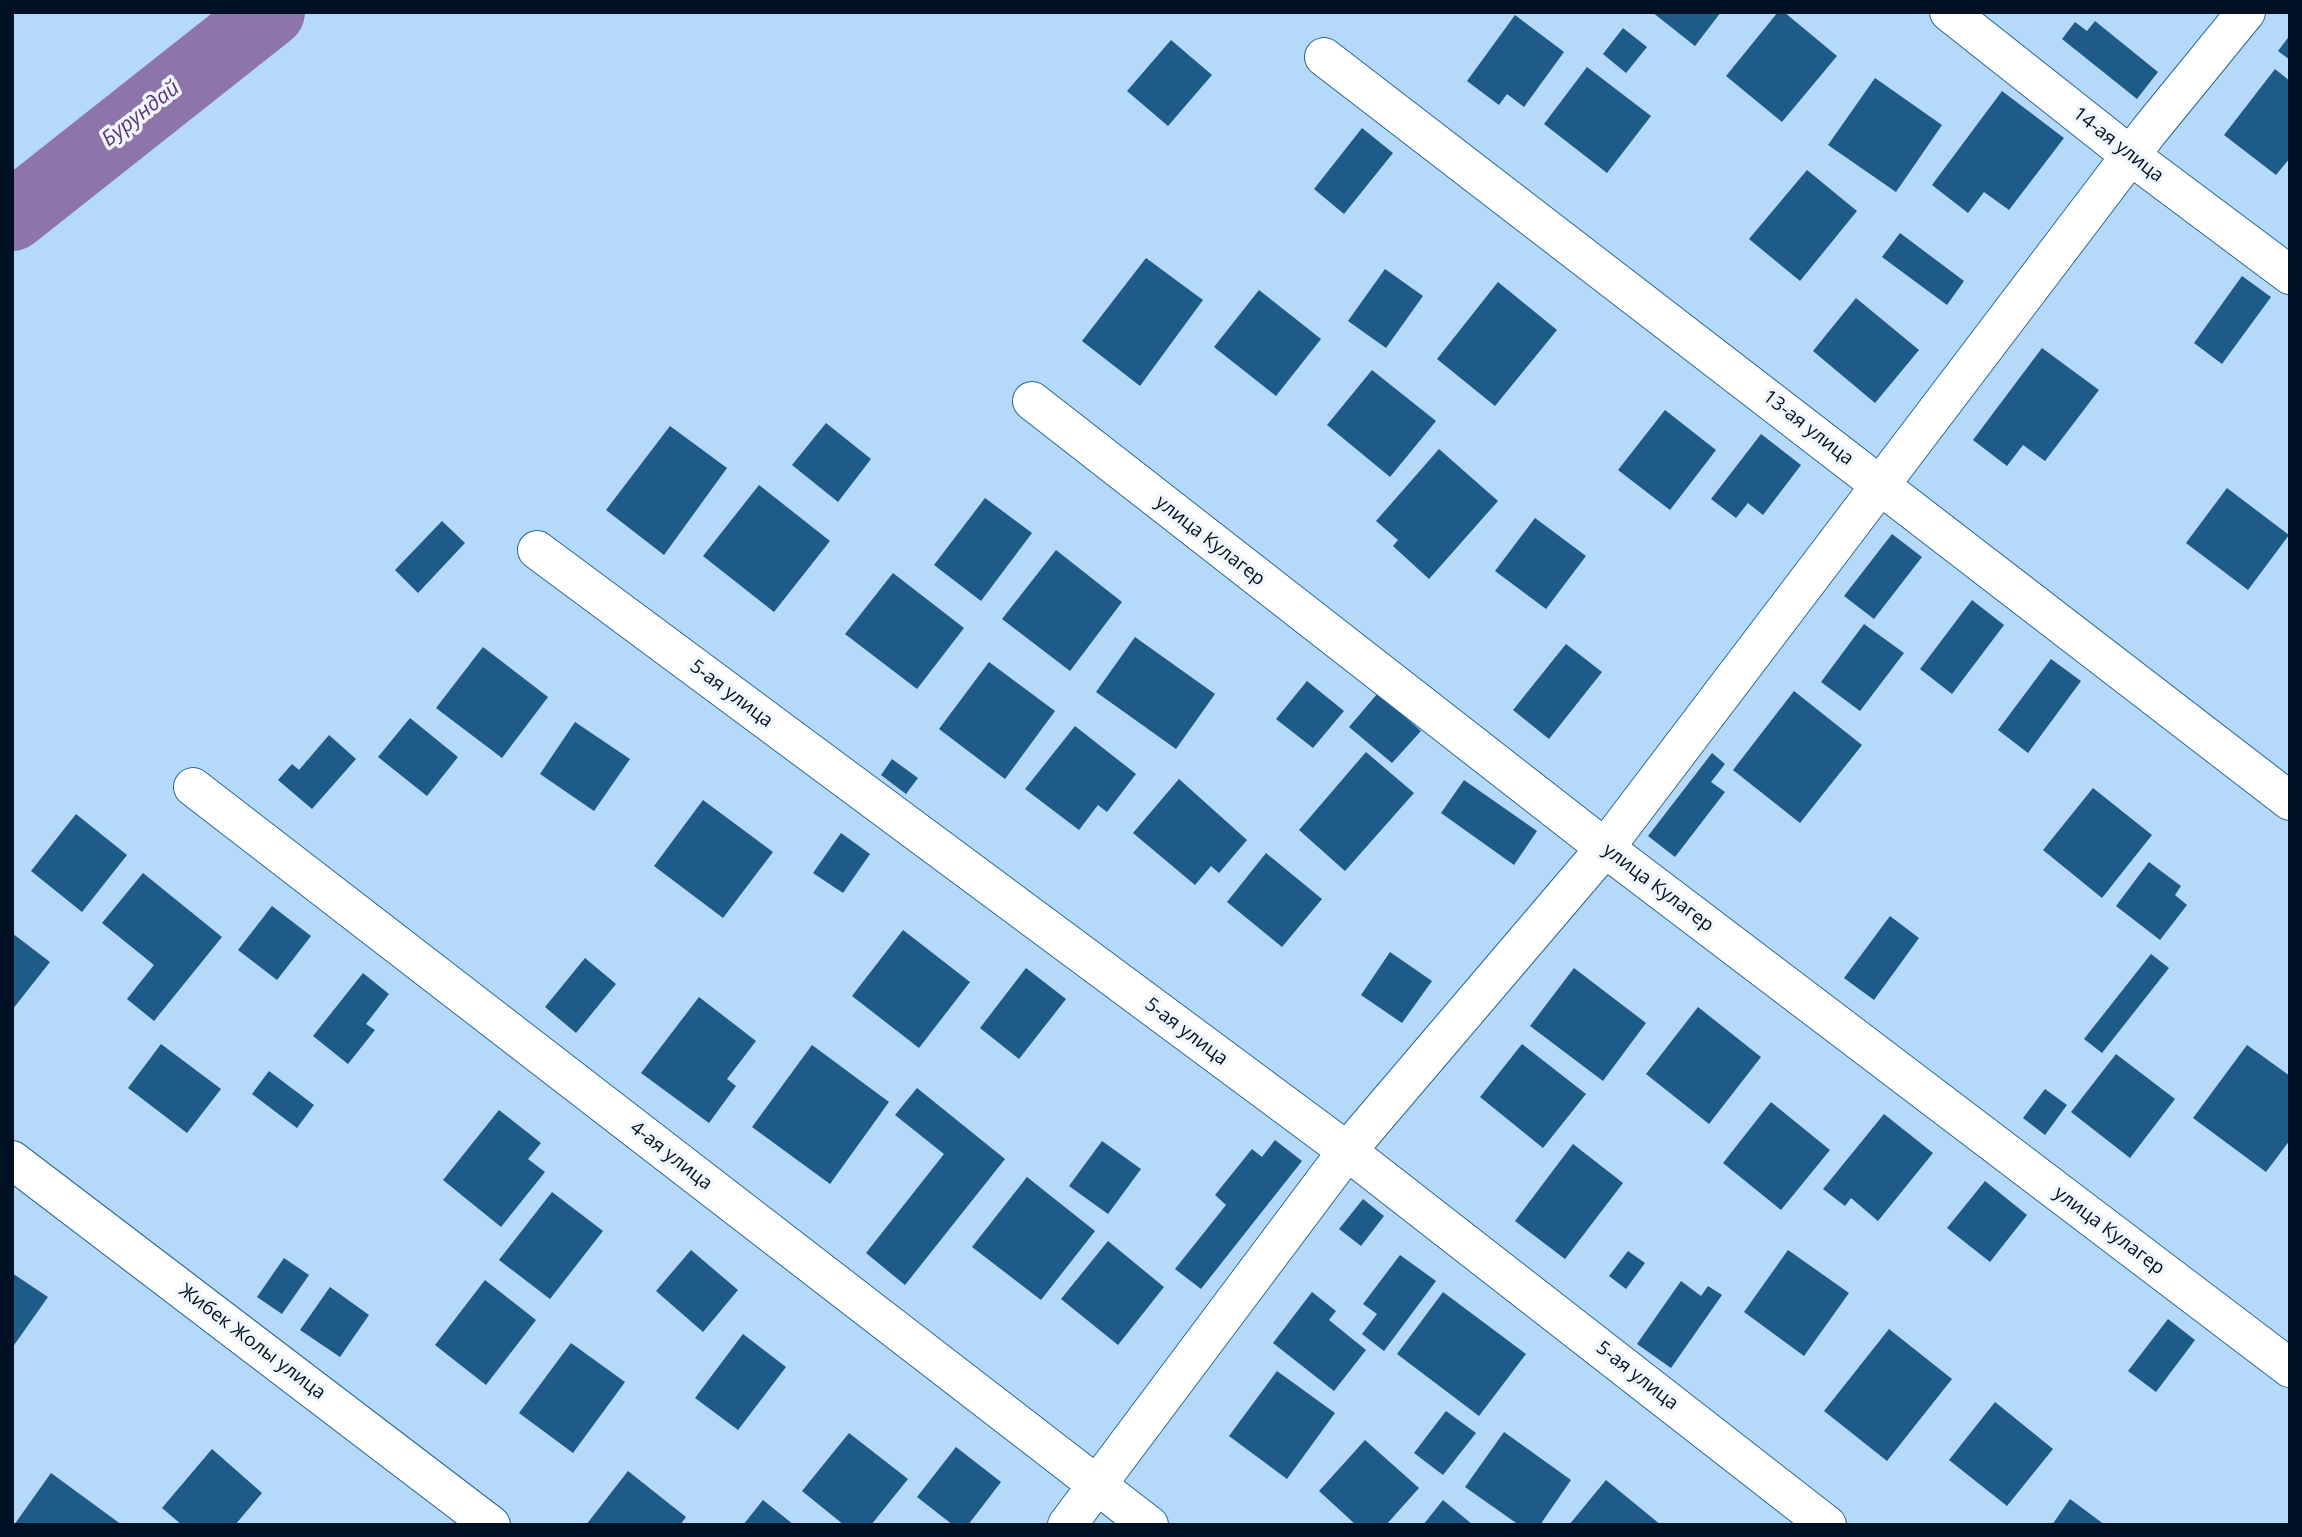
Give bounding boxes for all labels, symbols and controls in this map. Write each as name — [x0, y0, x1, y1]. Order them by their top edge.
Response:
water label: Бурундай — [97, 76, 185, 152]
street label: 14-ая улица — [2068, 103, 2168, 187]
street label: 13-ая улица — [1758, 386, 1858, 470]
street label: улица Кулагер — [1151, 491, 1269, 591]
street label: 5-ая улица — [685, 655, 777, 733]
street label: улица Кулагер — [1598, 839, 1718, 937]
street label: 5-ая улица — [1140, 993, 1232, 1071]
street label: 4-ая улица — [625, 1117, 717, 1195]
street label: улица Кулагер — [2049, 1182, 2169, 1280]
street label: Жибек Жолы улица — [174, 1279, 330, 1405]
street label: 5-ая улица — [1591, 1337, 1683, 1415]

